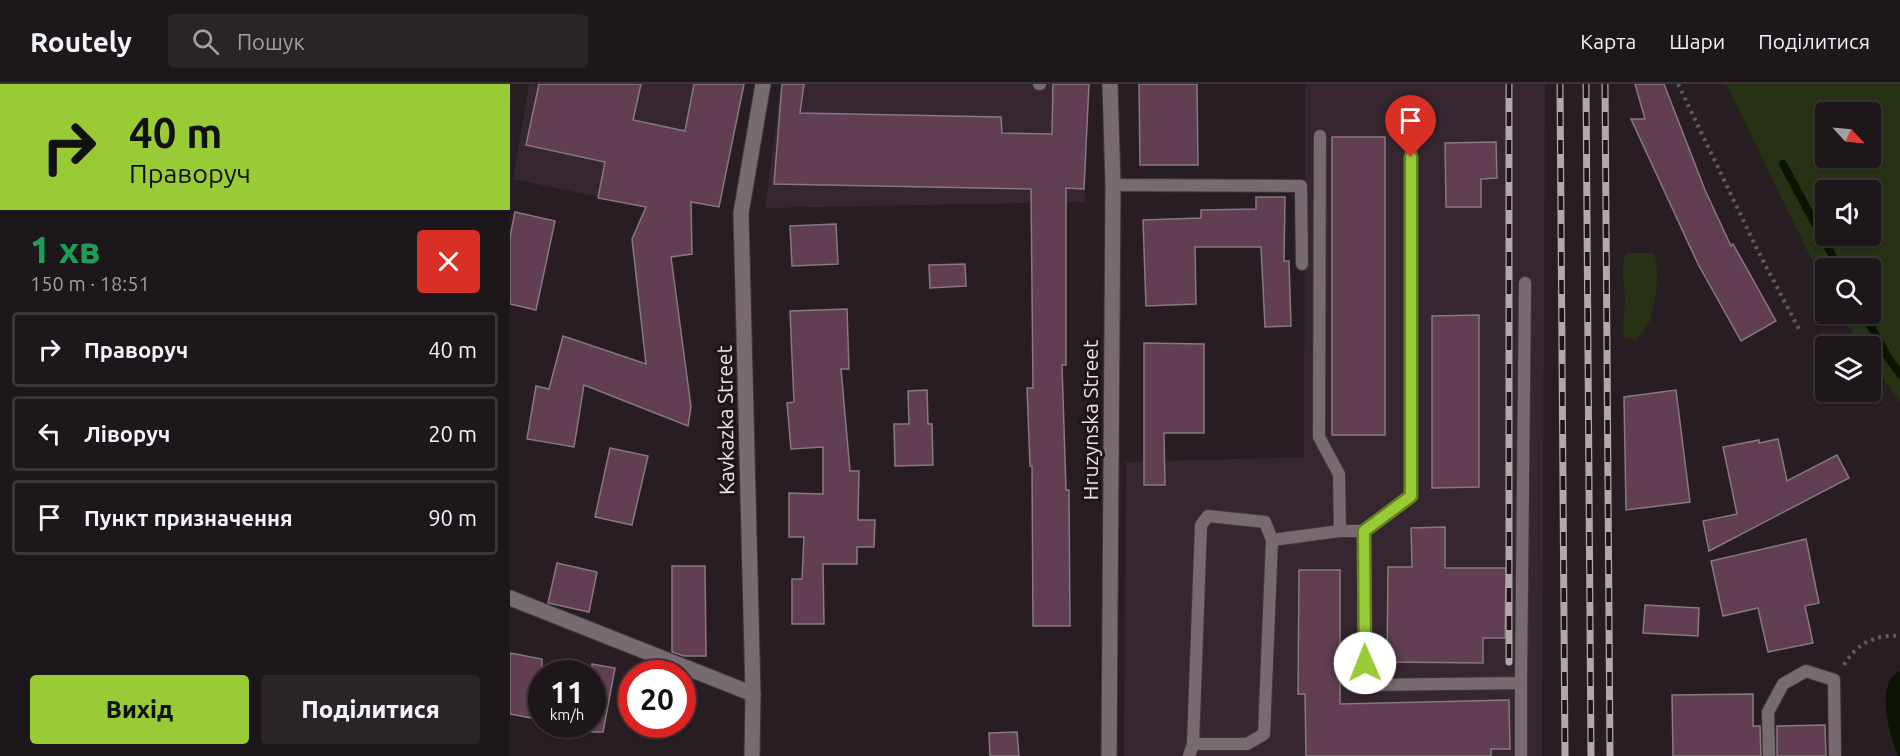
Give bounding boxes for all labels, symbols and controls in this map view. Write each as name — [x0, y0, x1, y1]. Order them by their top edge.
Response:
search box — [168, 14, 588, 68]
icon: search — [189, 25, 222, 58]
text: Routely — [30, 26, 132, 57]
text: Пошук — [237, 29, 305, 54]
text: Карта — [1580, 29, 1636, 53]
text: Шари — [1669, 29, 1725, 53]
text: Поділитися — [1758, 29, 1870, 53]
pin — [1385, 95, 1436, 157]
north arrow — [1815, 102, 1881, 168]
map controls — [1815, 102, 1881, 402]
icon: arrive — [1394, 104, 1427, 137]
icon: right — [30, 108, 108, 186]
text: 40 m — [129, 109, 223, 156]
text: Праворуч — [129, 158, 251, 188]
button: sound — [1815, 180, 1881, 246]
text: 1 хв — [30, 229, 100, 270]
button: close — [417, 230, 480, 293]
button: search — [1815, 258, 1881, 324]
text: 150 m · 18:51 — [30, 272, 150, 295]
icon: right — [33, 333, 66, 366]
button: layers — [1815, 336, 1881, 402]
text: Праворуч — [84, 337, 188, 362]
text: 40 m — [428, 337, 477, 362]
street label: Hruzynska Street — [1078, 340, 1102, 500]
street label: Kavkazka Street — [712, 345, 738, 495]
icon: left — [33, 417, 66, 450]
text: Ліворуч — [84, 421, 170, 446]
text: 20 m — [428, 421, 477, 446]
icon: arrive — [33, 501, 66, 534]
text: Пункт призначення — [84, 505, 293, 530]
text: 90 m — [428, 505, 477, 530]
position arrow — [1333, 631, 1397, 695]
speed limit sign: 20 — [618, 660, 696, 738]
button: Вихід — [30, 675, 249, 744]
button: Поділитися — [261, 675, 480, 744]
text: 11 — [550, 675, 584, 709]
text: km/h — [550, 706, 584, 723]

